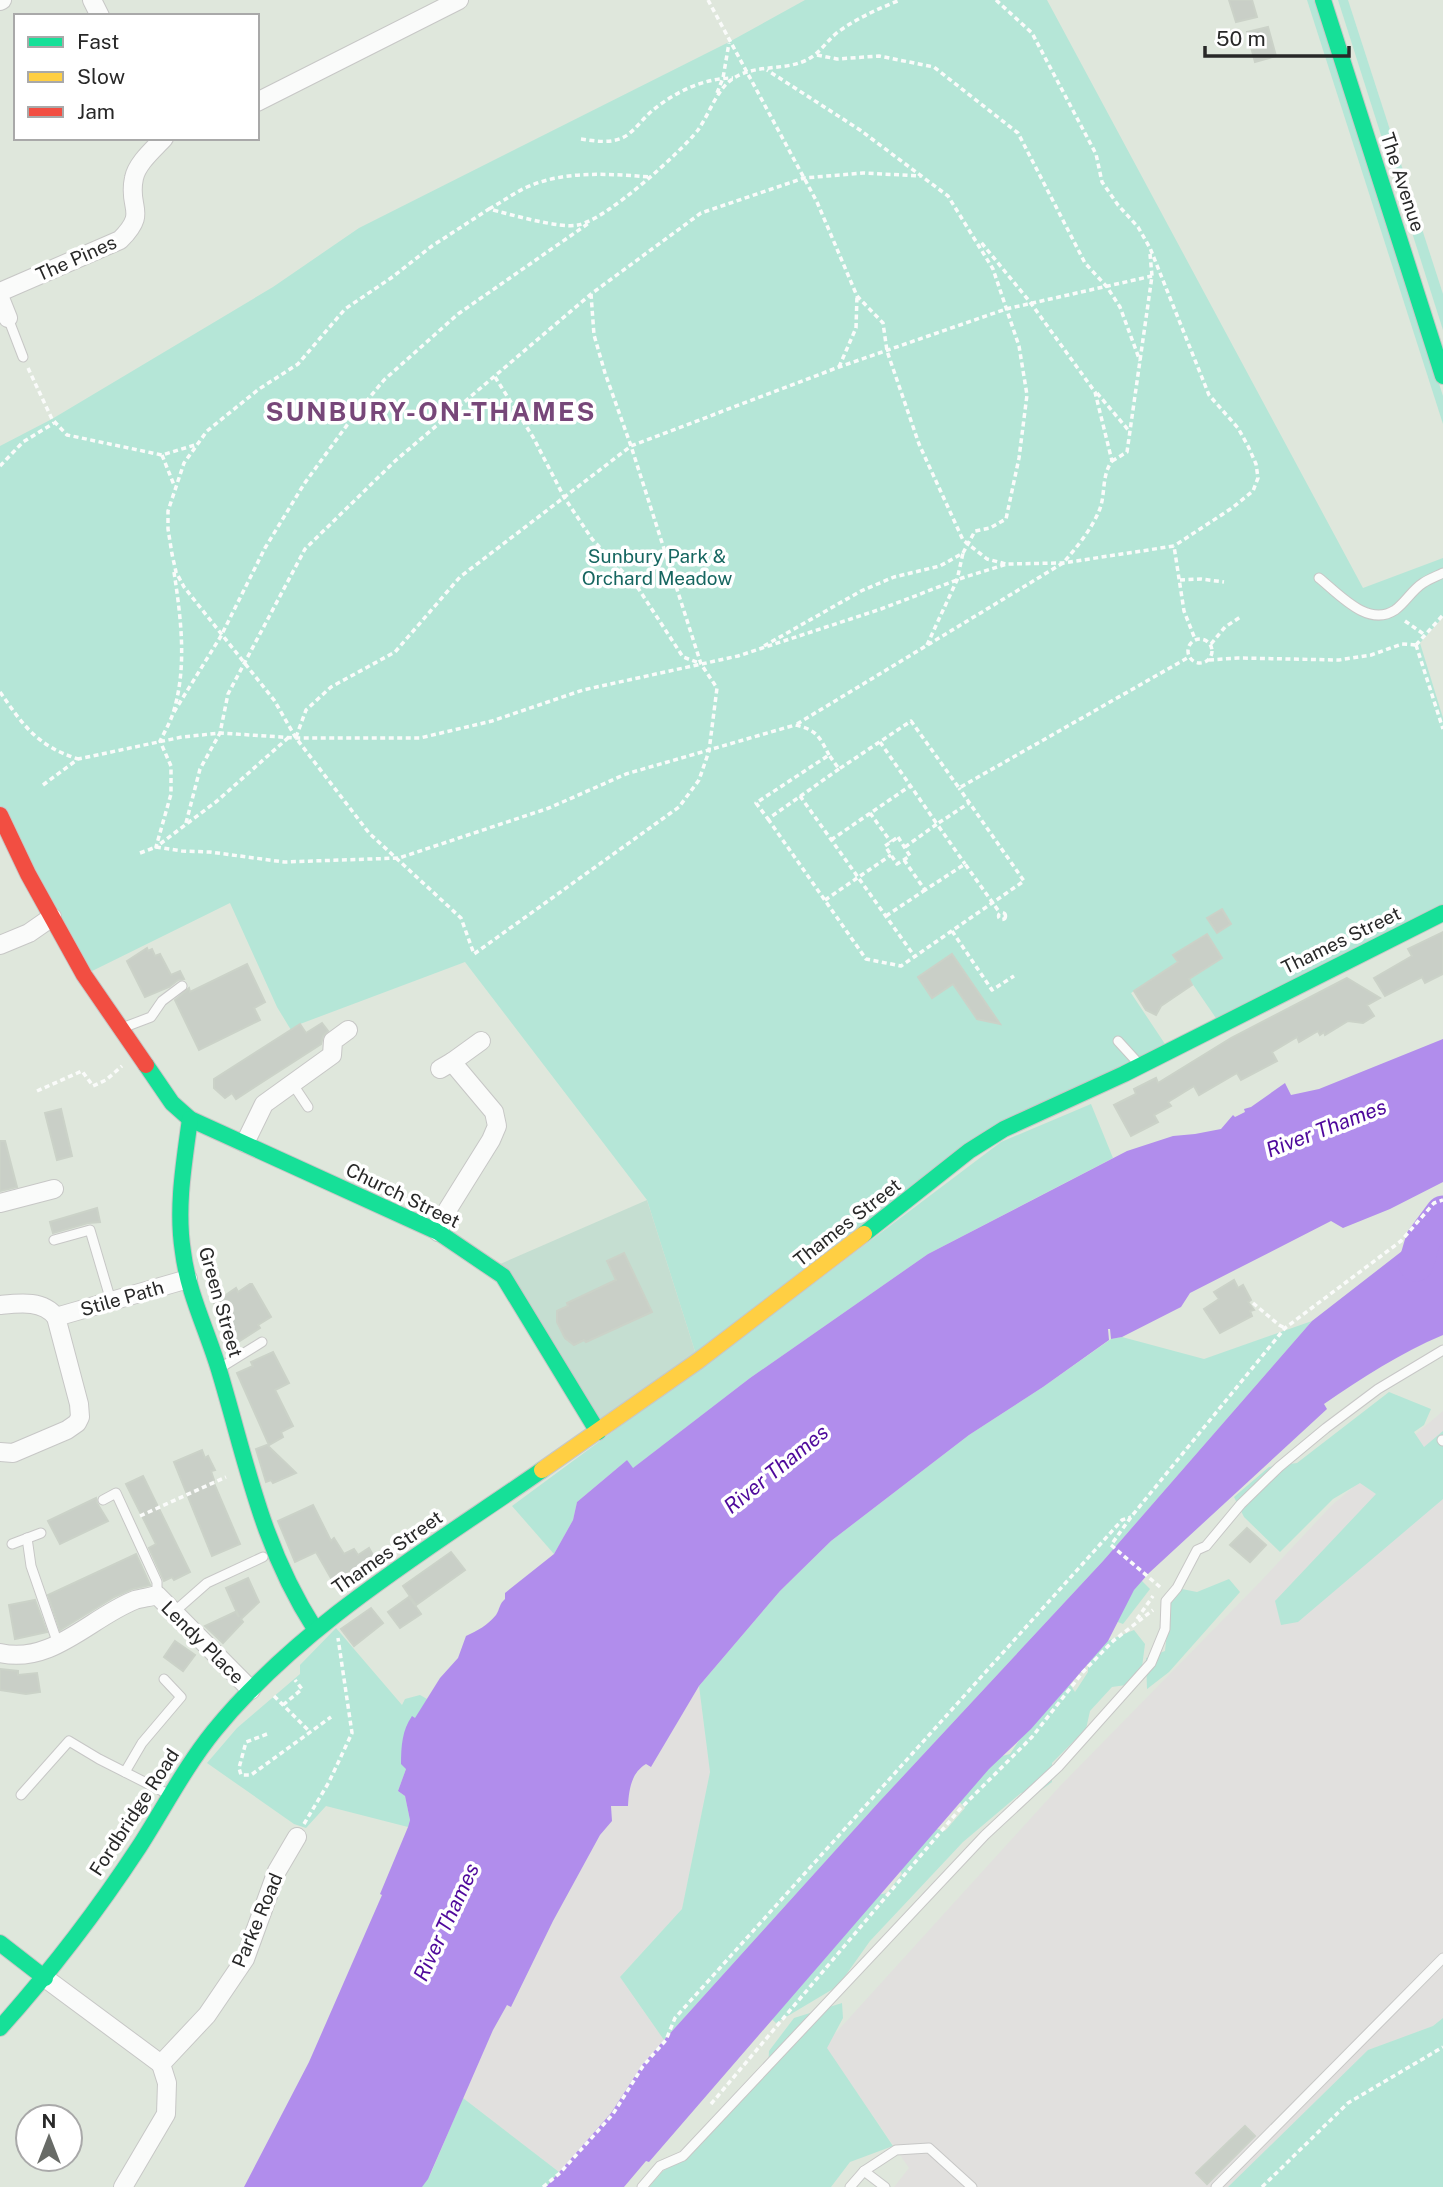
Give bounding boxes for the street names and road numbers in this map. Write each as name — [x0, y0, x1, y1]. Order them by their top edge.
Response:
street label: The Avenue — [1377, 130, 1429, 234]
street label: The Pines — [32, 231, 120, 285]
street label: Thames Street — [1278, 902, 1404, 978]
street label: Church Street — [343, 1158, 463, 1232]
street label: Thames Street — [789, 1173, 905, 1271]
street label: Green Street — [195, 1244, 247, 1360]
street label: Stile Path — [78, 1276, 166, 1320]
street label: Thames Street — [328, 1506, 446, 1598]
street label: Lendy Place — [157, 1596, 249, 1688]
street label: Fordbridge Road — [85, 1744, 183, 1880]
street label: Parke Road — [227, 1870, 287, 1970]

